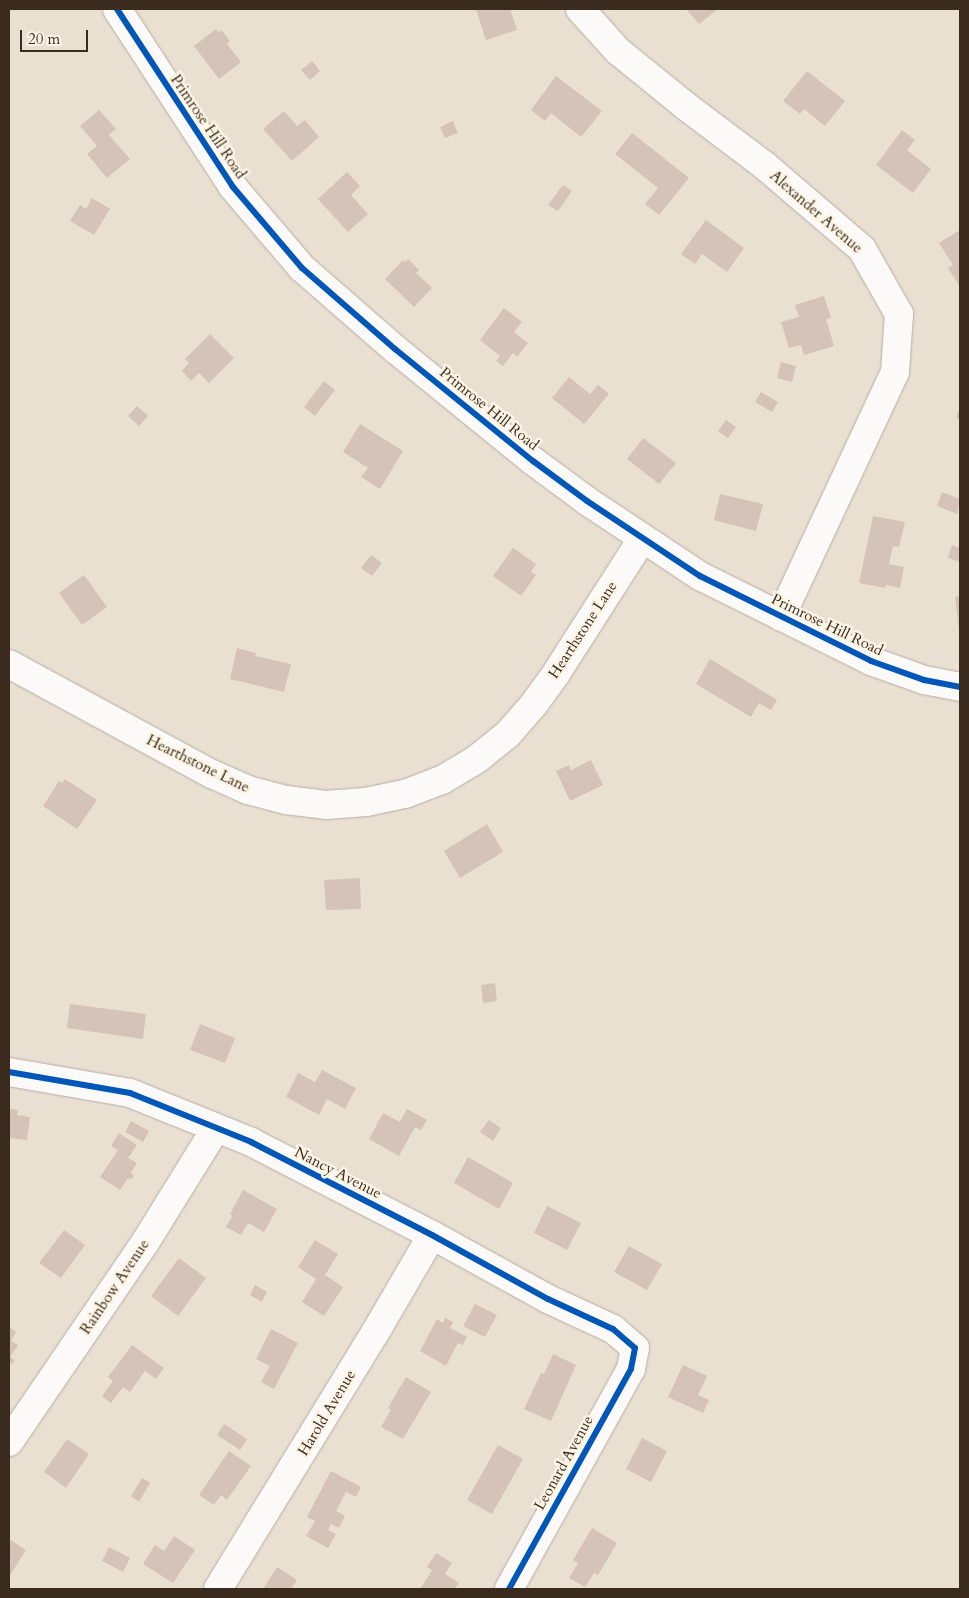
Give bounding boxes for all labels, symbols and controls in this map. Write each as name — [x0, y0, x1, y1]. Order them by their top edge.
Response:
scale bar — [22, 20, 90, 52]
text: 20 m — [28, 29, 60, 49]
street label: Primrose Hill Road — [166, 71, 250, 183]
street label: Alexander Avenue — [766, 167, 866, 257]
street label: Primrose Hill Road — [436, 364, 542, 454]
street label: Hearthstone Lane — [545, 578, 621, 682]
street label: Primrose Hill Road — [768, 590, 886, 660]
street label: Hearthstone Lane — [144, 731, 252, 797]
street label: Nancy Avenue — [291, 1143, 385, 1203]
street label: Rainbow Avenue — [77, 1236, 153, 1338]
street label: Harold Avenue — [294, 1367, 360, 1459]
street label: Leonard Avenue — [531, 1413, 597, 1513]

